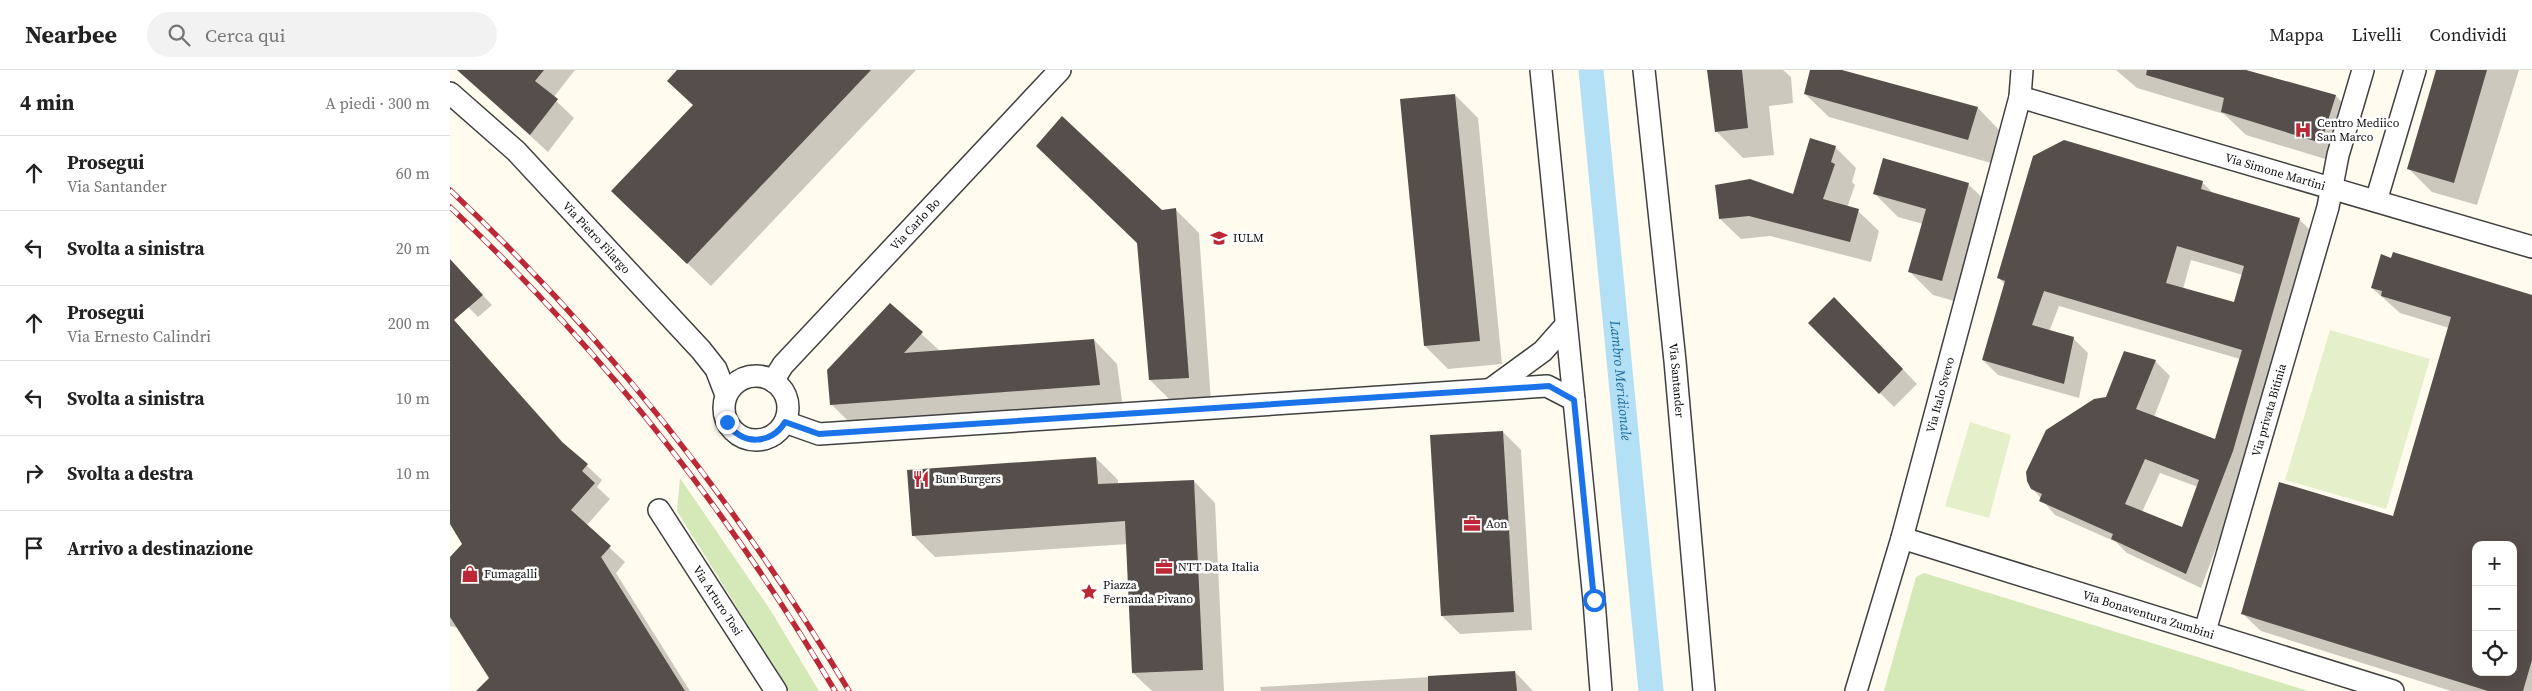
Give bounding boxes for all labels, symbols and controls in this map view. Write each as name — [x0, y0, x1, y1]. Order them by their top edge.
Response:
search box — [147, 12, 497, 57]
text: Nearbee — [25, 18, 117, 51]
icon: search — [165, 21, 193, 49]
text: Cerca qui — [205, 22, 285, 48]
text: Mappa — [2269, 22, 2324, 47]
text: Livelli — [2352, 22, 2402, 47]
text: Condividi — [2430, 22, 2507, 47]
text: 4 min — [20, 88, 75, 117]
text: A piedi · 300 m — [325, 92, 430, 114]
place label: Centro Mediico San Marco — [2317, 115, 2400, 145]
hospital icon: Centro Mediico San Marco — [2293, 120, 2313, 140]
text: Prosegui — [67, 149, 144, 175]
street label: Via Simone Martini — [2223, 150, 2328, 194]
icon: ahead — [20, 159, 48, 187]
text: 60 m — [396, 162, 430, 184]
text: Via Santander — [67, 175, 167, 197]
street label: Via Carlo Bo — [887, 194, 944, 254]
street label: Via Pietro Filargo — [559, 198, 634, 277]
school or university icon: IULM — [1209, 228, 1229, 248]
place label: IULM — [1233, 230, 1264, 246]
icon: left — [20, 234, 48, 262]
text: Svolta a sinistra — [67, 235, 205, 261]
text: 20 m — [396, 237, 430, 259]
text: Prosegui — [67, 299, 144, 325]
icon: ahead — [20, 309, 48, 337]
text: 200 m — [388, 312, 430, 334]
water label: Lambro Meridionale — [1605, 319, 1637, 442]
text: Via Ernesto Calindri — [67, 325, 211, 347]
street label: Via Santander — [1665, 342, 1688, 418]
street label: Via Italo Svevo — [1923, 355, 1958, 434]
street label: Via privata Bitinia — [2248, 361, 2290, 458]
icon: left — [20, 384, 48, 412]
text: Svolta a sinistra — [67, 385, 205, 411]
text: 10 m — [396, 387, 430, 409]
route end — [716, 411, 739, 434]
icon: right — [20, 459, 48, 487]
text: Svolta a destra — [67, 460, 193, 486]
text: 10 m — [396, 462, 430, 484]
restaurant icon: Bun Burgers — [911, 469, 931, 489]
place label: Bun Burgers — [935, 471, 1001, 487]
office icon: Aon — [1462, 514, 1482, 534]
place label: Aon — [1486, 516, 1508, 532]
icon: arrive — [20, 534, 48, 562]
text: Arrivo a destinazione — [67, 535, 253, 561]
map controls — [2472, 541, 2517, 676]
button: + — [2472, 541, 2517, 586]
office icon: NTT Data Italia — [1154, 557, 1174, 577]
place label: NTT Data Italia — [1178, 559, 1260, 575]
street label: Via Arturo Tosi — [689, 563, 746, 639]
shop icon: Fumagalli — [460, 564, 480, 584]
place label: Fumagalli — [484, 566, 538, 582]
place label: Piazza Fernanda Pivano — [1103, 577, 1194, 607]
place icon: Piazza Fernanda Pivano — [1079, 582, 1099, 602]
button: − — [2472, 586, 2517, 631]
street label: Via Bonaventura Zumbini — [2080, 587, 2217, 643]
route start — [1583, 589, 1606, 612]
button: locate — [2472, 631, 2517, 676]

